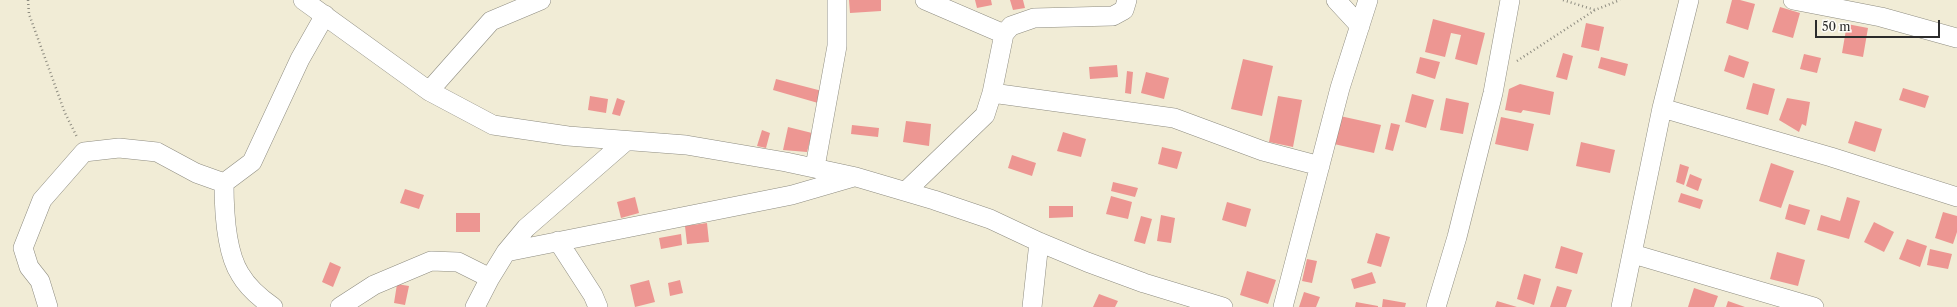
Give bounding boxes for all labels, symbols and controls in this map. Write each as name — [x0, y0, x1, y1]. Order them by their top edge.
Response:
scale bar — [1817, 12, 1942, 38]
text: 50 m — [1822, 19, 1851, 34]

